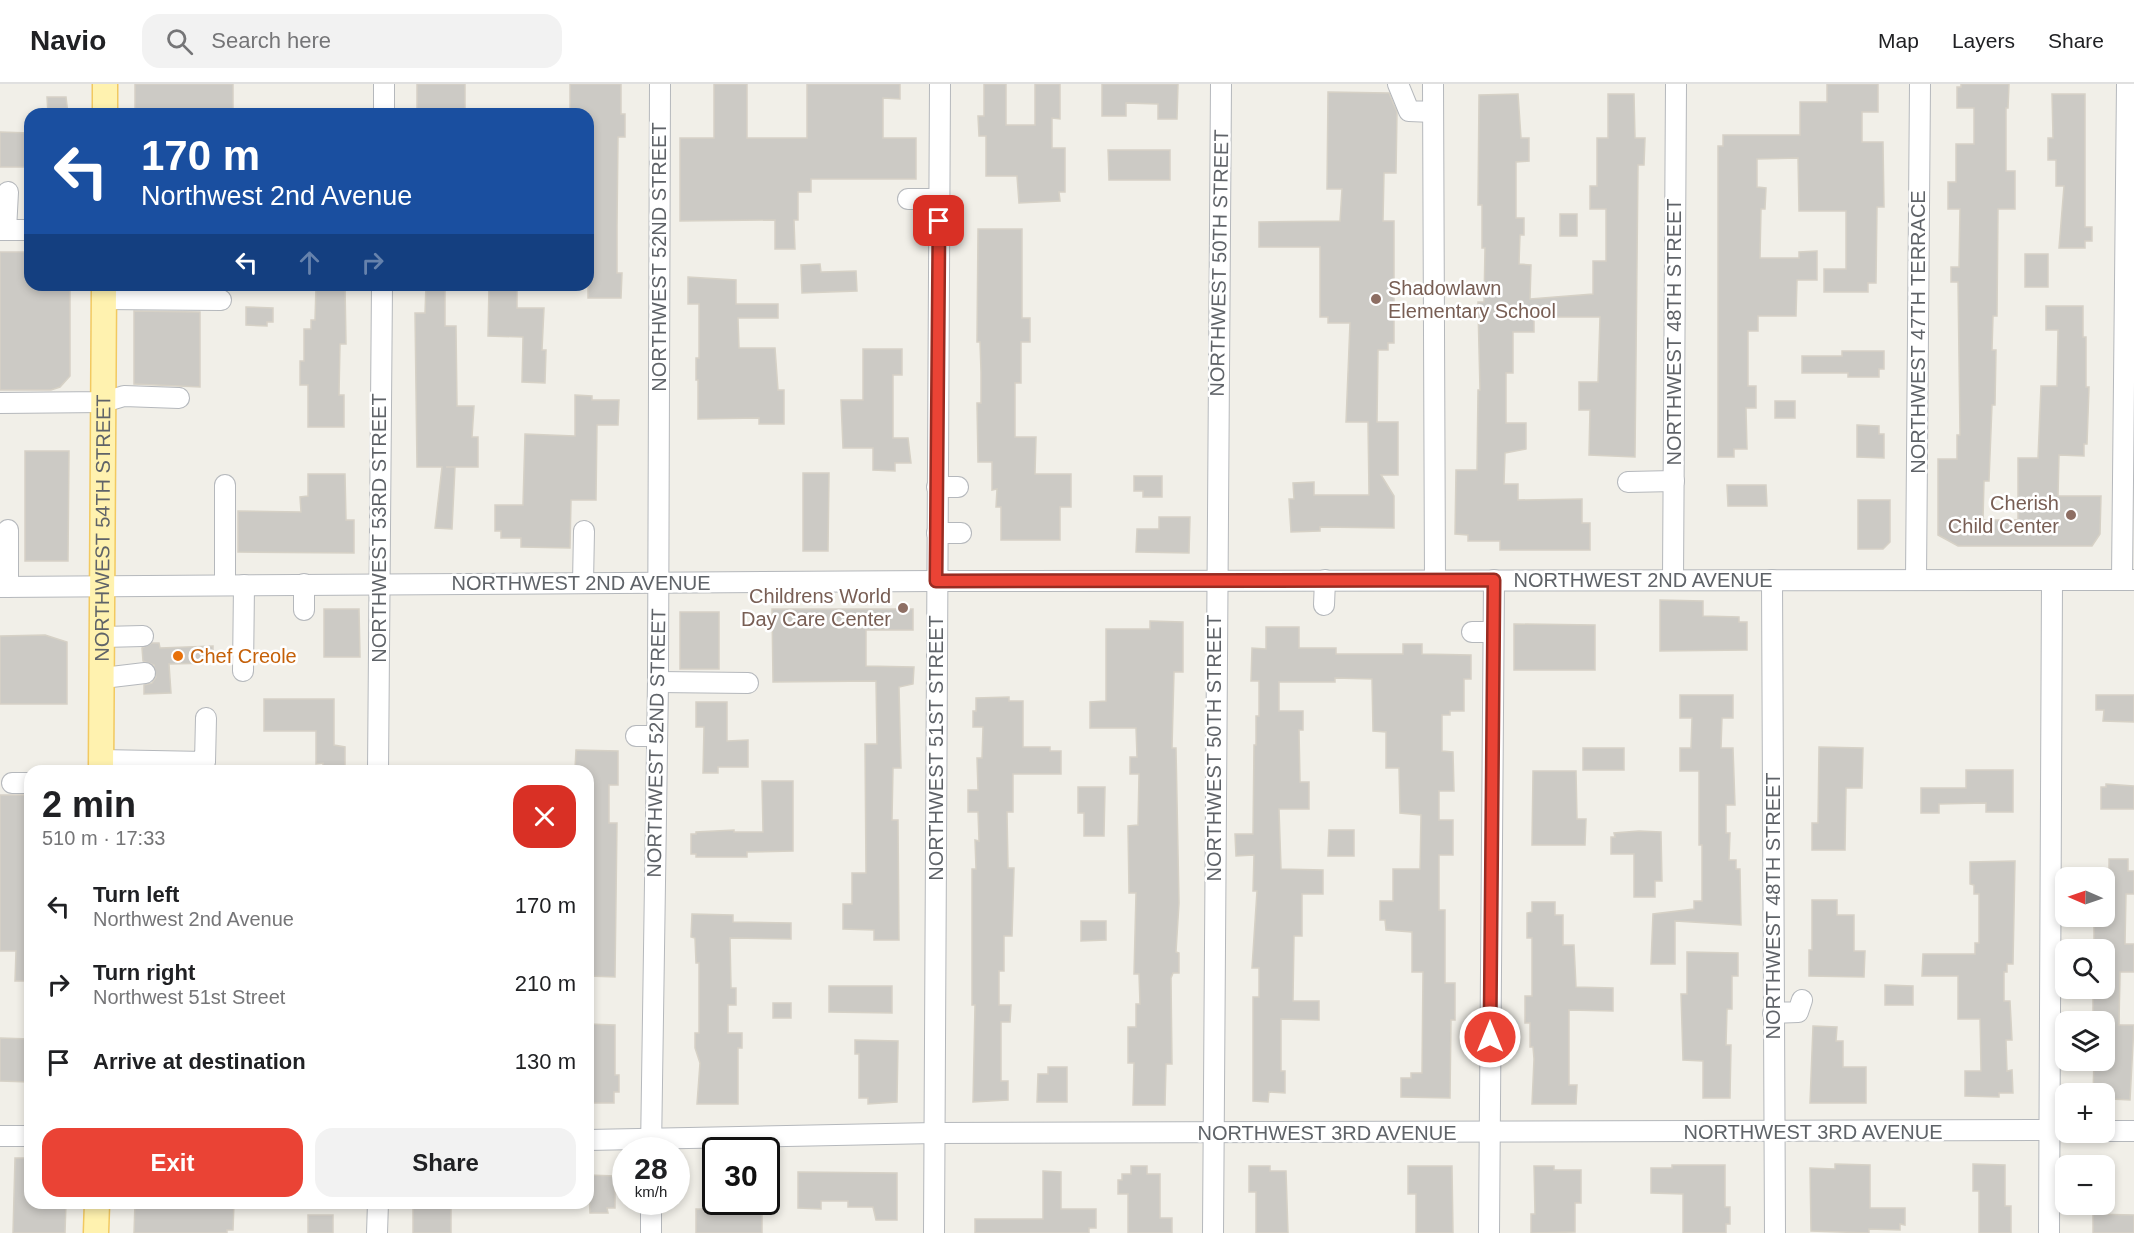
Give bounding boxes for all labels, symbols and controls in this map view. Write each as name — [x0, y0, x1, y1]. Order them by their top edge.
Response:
search box — [142, 14, 562, 68]
text: Navio — [30, 25, 106, 56]
icon: search — [163, 25, 196, 58]
text: Search here — [211, 28, 331, 53]
text: Map — [1878, 29, 1919, 52]
text: Layers — [1952, 29, 2015, 52]
text: Share — [2048, 29, 2104, 52]
street label: NORTHWEST 52ND STREET — [648, 122, 670, 392]
street label: NORTHWEST 50TH STREET — [1206, 129, 1232, 397]
icon: left — [42, 132, 120, 210]
text: 170 m — [141, 132, 260, 179]
text: Northwest 2nd Avenue — [141, 181, 412, 211]
street label: NORTHWEST 47TH TERRACE — [1907, 190, 1929, 474]
pin — [913, 195, 964, 246]
street label: NORTHWEST 48TH STREET — [1663, 198, 1685, 466]
icon: arrive — [922, 204, 955, 237]
icon: left — [230, 246, 263, 279]
icon: ahead — [293, 246, 326, 279]
icon: right — [356, 246, 389, 279]
place label: Shadowlawn Elementary School — [1388, 277, 1556, 322]
marker: Shadowlawn Elementary School — [1369, 292, 1383, 306]
street label: NORTHWEST 53RD STREET — [368, 393, 390, 663]
street label: NORTHWEST 54TH STREET — [91, 394, 114, 662]
place label: Cherish Child Center — [1948, 492, 2059, 537]
marker: Cherish Child Center — [2064, 508, 2078, 522]
street label: NORTHWEST 2ND AVENUE — [1514, 569, 1772, 591]
street label: NORTHWEST 2ND AVENUE — [452, 572, 710, 594]
place label: Childrens World Day Care Center — [741, 585, 891, 630]
marker: Childrens World Day Care Center — [896, 601, 910, 615]
street label: NORTHWEST 52ND STREET — [643, 608, 669, 878]
street label: NORTHWEST 50TH STREET — [1203, 614, 1225, 882]
street label: NORTHWEST 51ST STREET — [925, 615, 947, 881]
place label: Chef Creole — [190, 645, 297, 667]
marker: Chef Creole — [171, 649, 185, 663]
street label: NORTHWEST 48TH STREET — [1762, 772, 1784, 1040]
text: 2 min — [42, 784, 136, 825]
button: close — [513, 785, 576, 848]
text: 510 m · 17:33 — [42, 827, 165, 849]
north arrow — [2055, 867, 2115, 927]
map controls — [2055, 867, 2115, 1215]
text: Turn left — [93, 882, 179, 907]
icon: left — [42, 890, 75, 923]
text: 170 m — [515, 893, 576, 918]
text: Northwest 2nd Avenue — [93, 908, 294, 930]
button: search — [2055, 939, 2115, 999]
text: Turn right — [93, 960, 195, 985]
icon: right — [42, 968, 75, 1001]
text: 210 m — [515, 971, 576, 996]
text: Northwest 51st Street — [93, 986, 285, 1008]
position arrow — [1458, 1005, 1522, 1069]
button: layers — [2055, 1011, 2115, 1071]
icon: arrive — [42, 1046, 75, 1079]
text: Arrive at destination — [93, 1049, 306, 1074]
text: 130 m — [515, 1049, 576, 1074]
button: + — [2055, 1083, 2115, 1143]
street label: NORTHWEST 3RD AVENUE — [1684, 1121, 1942, 1143]
street label: NORTHWEST 3RD AVENUE — [1198, 1122, 1456, 1144]
button: Exit — [42, 1128, 303, 1197]
button: Share — [315, 1128, 576, 1197]
speed limit sign: 30 — [702, 1137, 780, 1215]
text: 28 — [634, 1152, 668, 1185]
button: − — [2055, 1155, 2115, 1215]
text: km/h — [635, 1183, 667, 1200]

